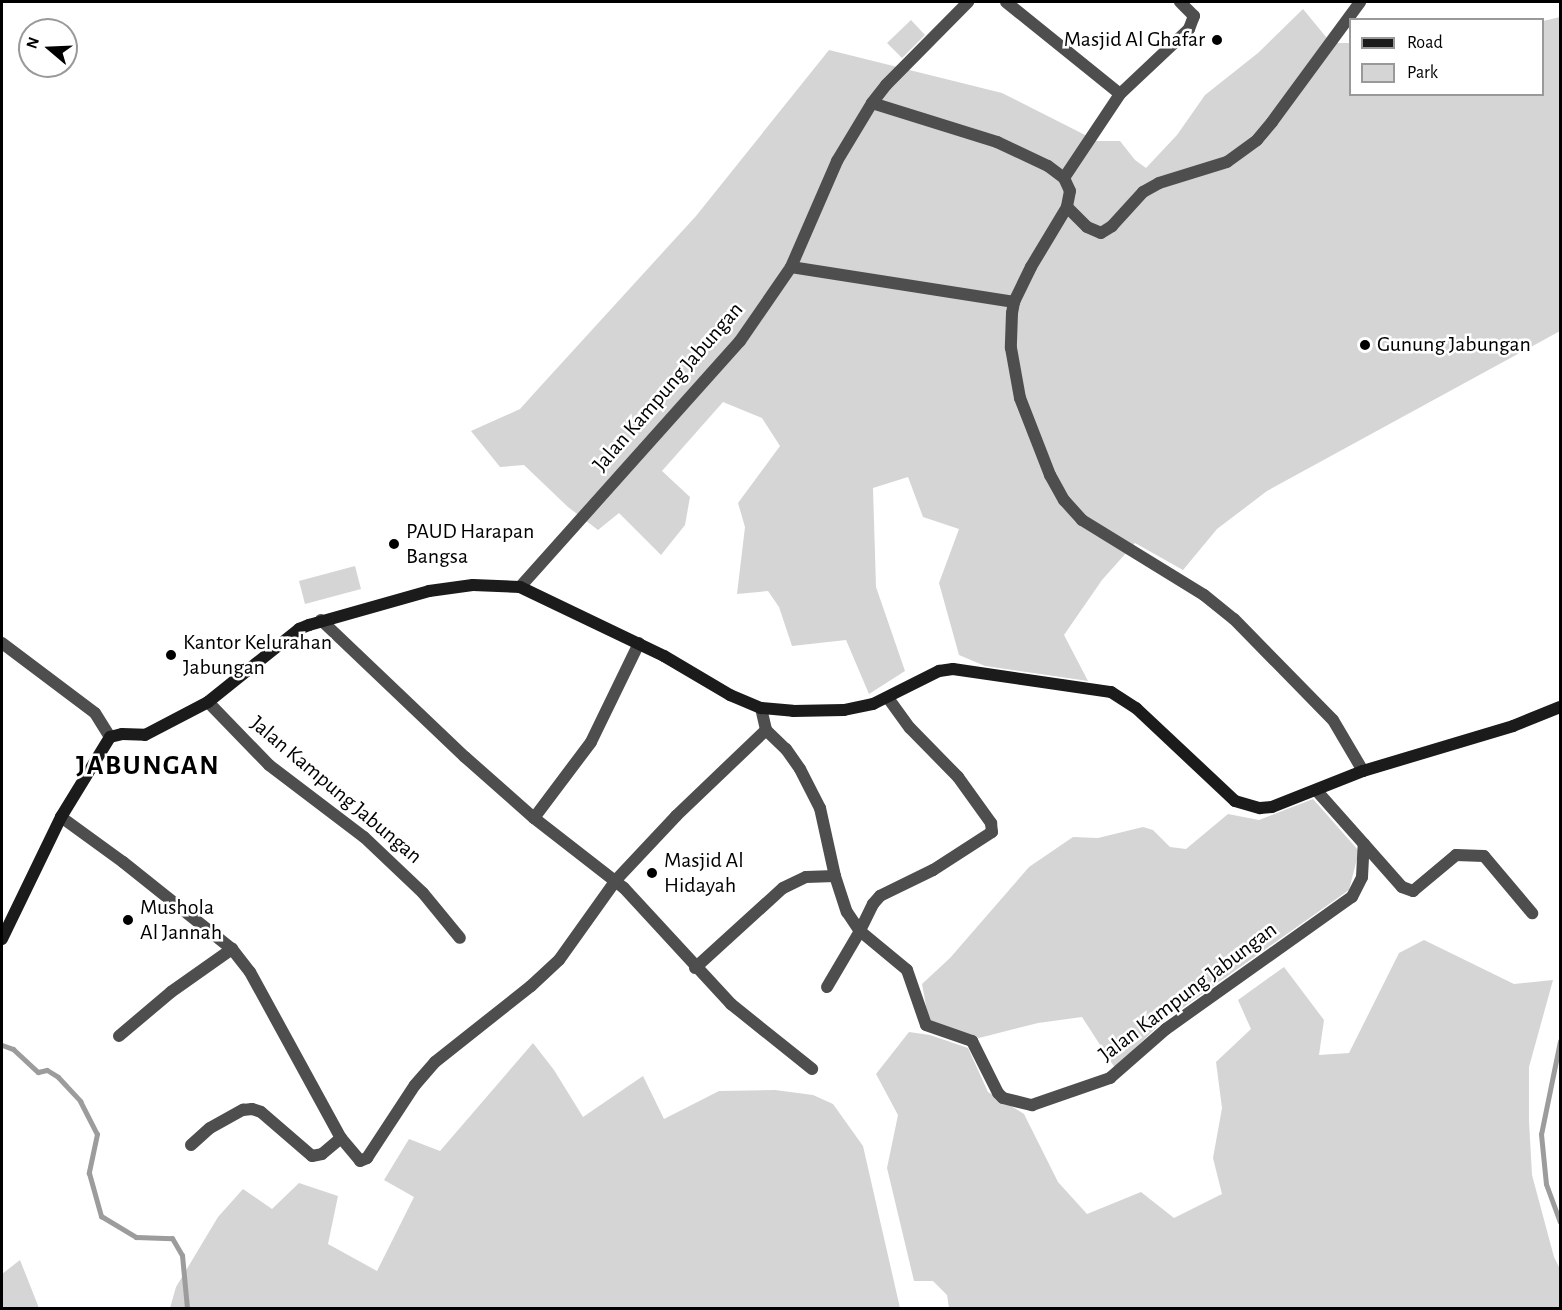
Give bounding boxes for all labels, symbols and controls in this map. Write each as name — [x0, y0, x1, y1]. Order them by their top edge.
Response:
north arrow — [18, 18, 78, 78]
legend — [1349, 18, 1544, 96]
place label: Masjid Al Ghafar — [1064, 27, 1205, 53]
marker: Masjid Al Ghafar — [1210, 33, 1224, 47]
text: Road — [1407, 34, 1443, 52]
text: N — [23, 35, 42, 51]
text: Park — [1407, 64, 1438, 82]
street label: Jalan Kampung Jabungan — [587, 297, 749, 477]
place label: Gunung Jabungan — [1377, 332, 1531, 358]
marker: Gunung Jabungan — [1358, 338, 1372, 352]
place label: PAUD Harapan Bangsa — [406, 518, 534, 570]
marker: PAUD Harapan Bangsa — [387, 537, 401, 551]
place label: Kantor Kelurahan Jabungan — [183, 629, 332, 680]
marker: Kantor Kelurahan Jabungan — [164, 648, 178, 662]
street label: Jalan Kampung Jabungan — [245, 710, 427, 870]
district label: JABUNGAN — [76, 749, 220, 783]
place label: Masjid Al Hidayah — [664, 847, 744, 898]
marker: Masjid Al Hidayah — [645, 866, 659, 880]
place label: Mushola Al Jannah — [140, 894, 222, 945]
marker: Mushola Al Jannah — [121, 913, 135, 927]
street label: Jalan Kampung Jabungan — [1094, 916, 1282, 1068]

